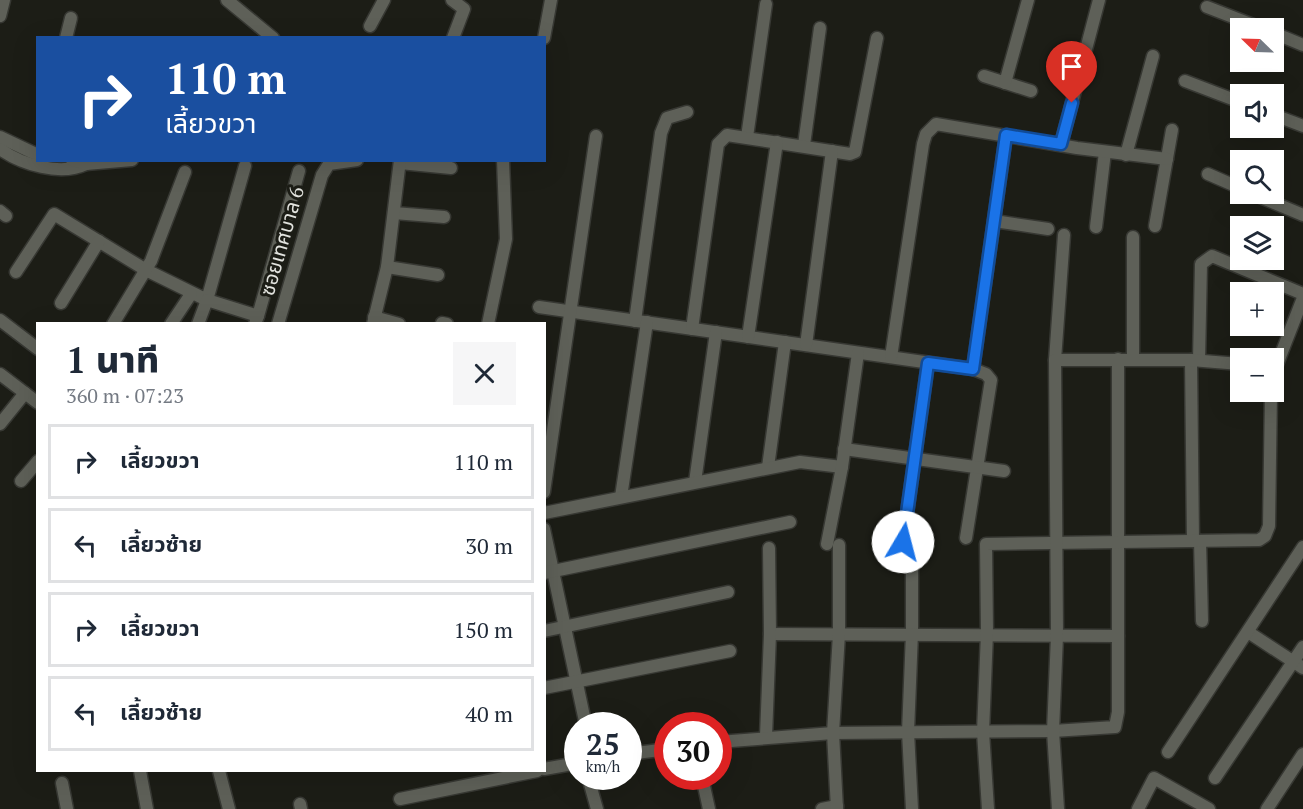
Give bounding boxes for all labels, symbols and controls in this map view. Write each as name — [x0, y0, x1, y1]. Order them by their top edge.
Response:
north arrow — [1230, 18, 1284, 72]
map controls — [1230, 18, 1284, 402]
pin — [1046, 41, 1097, 103]
text: 110 m — [165, 50, 286, 106]
icon: arrive — [1055, 50, 1088, 83]
icon: right — [66, 60, 144, 138]
button: sound — [1230, 84, 1284, 138]
text: เลี้ยวขวา — [165, 105, 256, 141]
button: search — [1230, 150, 1284, 204]
street label: ซอยเทศบาล 6 — [253, 183, 310, 299]
button: layers — [1230, 216, 1284, 270]
button: + — [1230, 282, 1284, 336]
text: 1 นาที — [66, 336, 159, 383]
button: close — [453, 342, 516, 405]
button: − — [1230, 348, 1284, 402]
text: 360 m · 07:23 — [66, 382, 184, 409]
icon: right — [69, 445, 102, 478]
text: เลี้ยวขวา — [120, 445, 200, 474]
text: 110 m — [453, 447, 513, 476]
position arrow — [871, 510, 935, 574]
icon: left — [69, 529, 102, 562]
text: เลี้ยวซ้าย — [120, 529, 202, 558]
text: 30 m — [465, 531, 513, 560]
icon: right — [69, 613, 102, 646]
text: เลี้ยวขวา — [120, 613, 200, 642]
text: 150 m — [453, 615, 513, 644]
icon: left — [69, 697, 102, 730]
text: เลี้ยวซ้าย — [120, 697, 202, 726]
text: 40 m — [465, 699, 513, 728]
speed limit sign: 30 — [654, 712, 732, 790]
text: 25 — [586, 724, 620, 764]
text: km/h — [586, 756, 620, 776]

